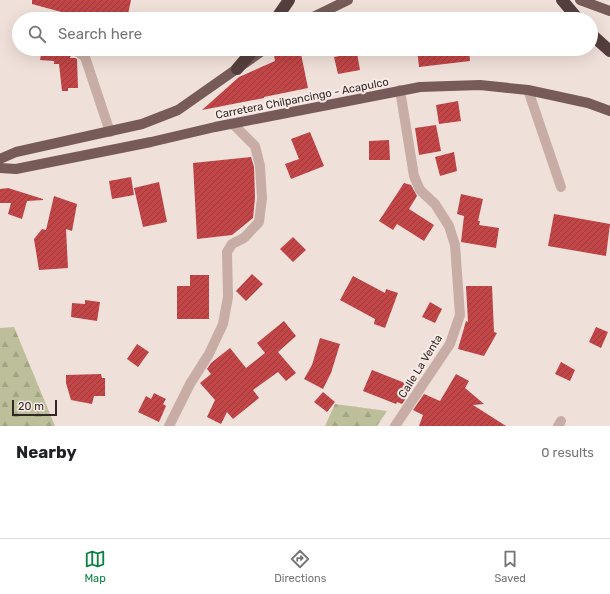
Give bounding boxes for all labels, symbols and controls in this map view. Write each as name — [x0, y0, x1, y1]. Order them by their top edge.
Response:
search box — [12, 12, 598, 56]
icon: search — [26, 23, 48, 45]
text: Search here — [58, 25, 142, 43]
street label: Carretera Chilpancingo - Acapulco — [214, 75, 390, 122]
street label: Calle La Venta — [396, 332, 445, 400]
scale bar — [12, 398, 57, 417]
text: 20 m — [18, 400, 44, 413]
text: Nearby — [16, 442, 77, 462]
text: 0 results — [541, 445, 594, 460]
tab: Map — [84, 548, 106, 585]
tab: Directions — [274, 548, 326, 585]
tab: Saved — [495, 548, 526, 585]

